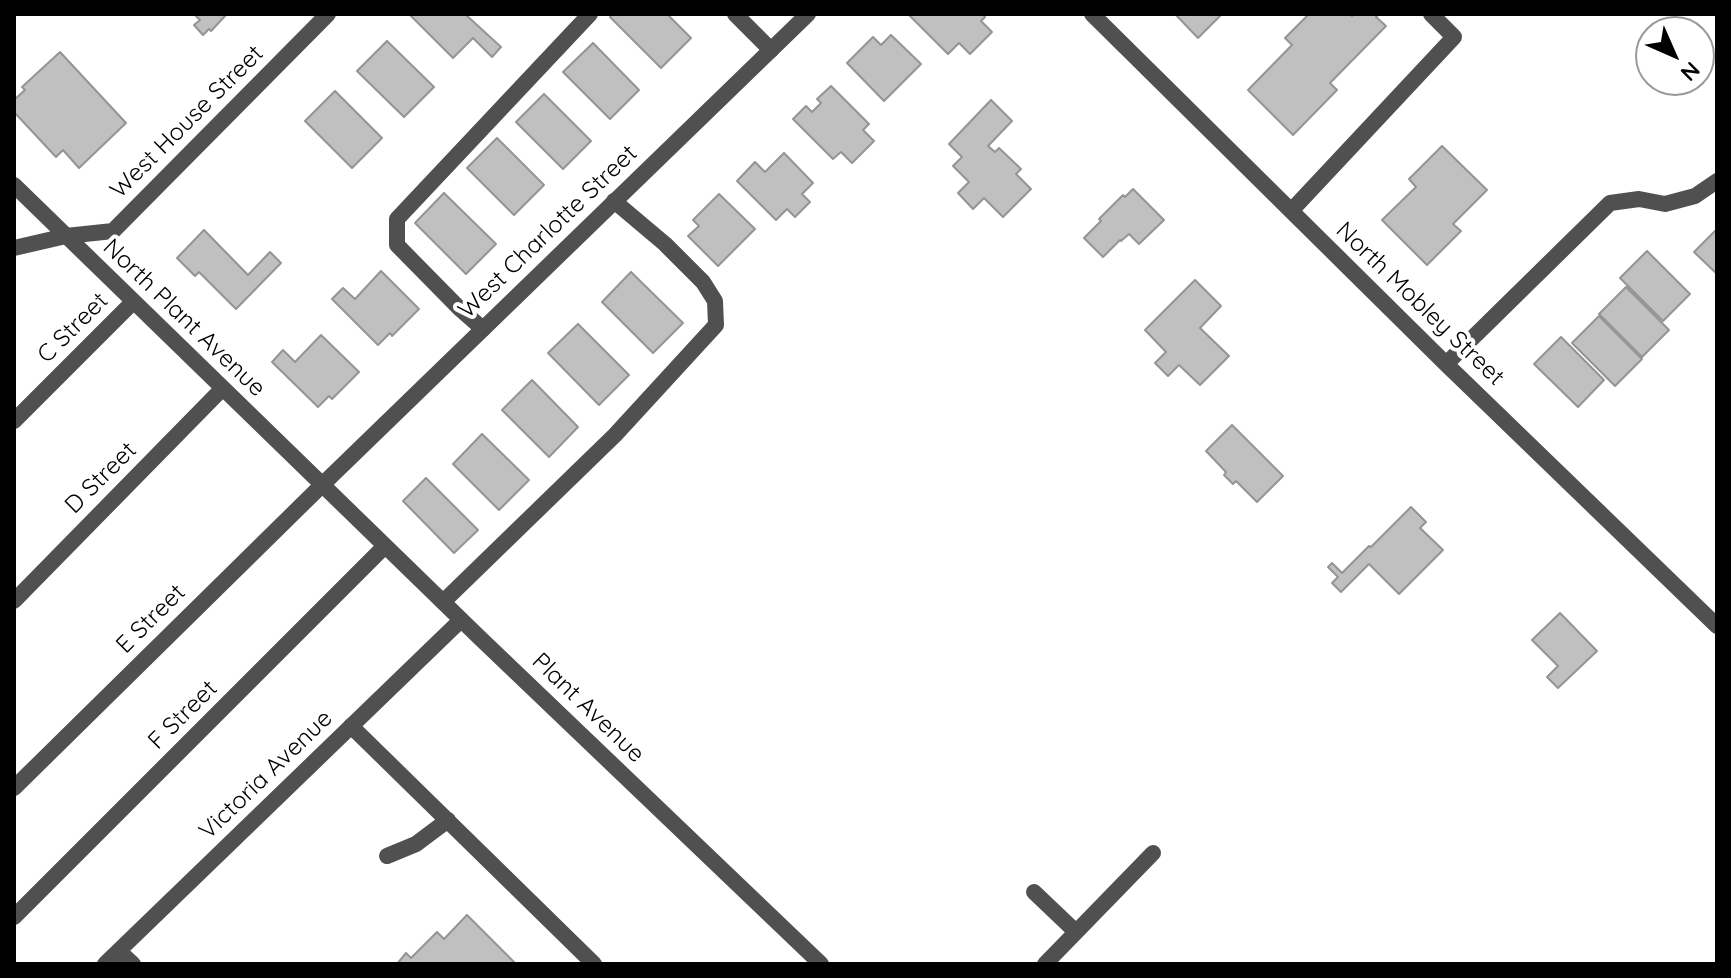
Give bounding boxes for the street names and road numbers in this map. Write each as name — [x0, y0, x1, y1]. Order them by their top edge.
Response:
street label: West House Street — [104, 39, 270, 205]
street label: West Charlotte Street — [453, 139, 643, 325]
street label: North Mobley Street — [1330, 216, 1510, 392]
street label: North Plant Avenue — [97, 233, 271, 403]
street label: C Street — [32, 287, 114, 369]
street label: D Street — [59, 436, 143, 520]
street label: E Street — [110, 578, 192, 660]
street label: Plant Avenue — [526, 647, 650, 769]
street label: F Street — [143, 675, 223, 755]
street label: Victoria Avenue — [194, 704, 338, 846]

